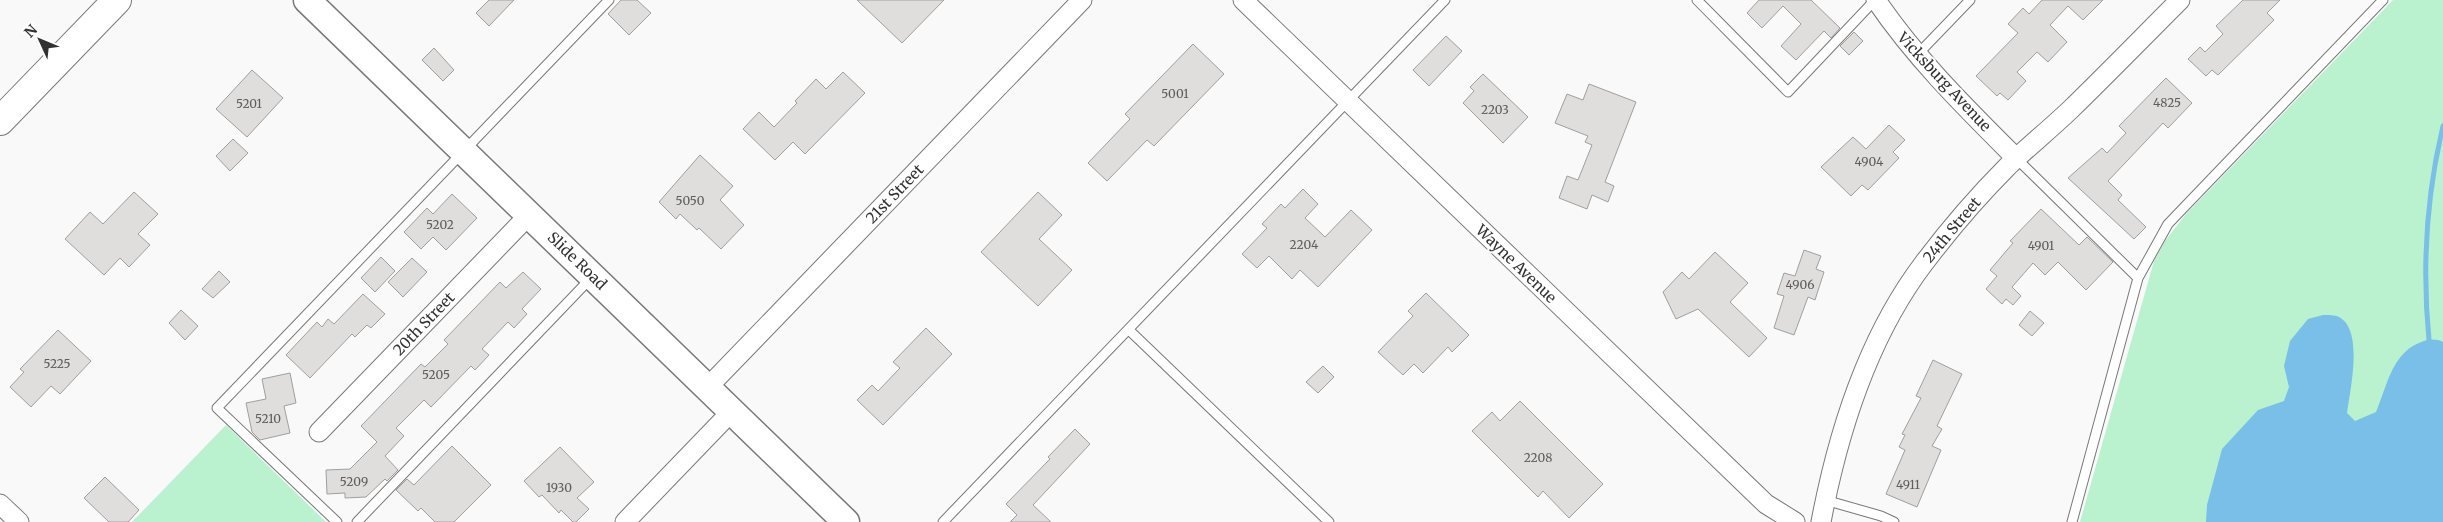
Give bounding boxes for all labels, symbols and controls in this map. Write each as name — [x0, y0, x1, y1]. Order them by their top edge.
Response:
north arrow — [15, 15, 65, 65]
text: N — [20, 21, 41, 41]
street label: Vicksburg Avenue — [1893, 27, 1995, 135]
house number: 5001 — [1161, 86, 1189, 101]
house number: 4825 — [2153, 95, 2181, 110]
house number: 5201 — [236, 96, 263, 111]
house number: 2203 — [1481, 102, 1509, 117]
house number: 4904 — [1855, 154, 1884, 169]
street label: 21st Street — [862, 160, 928, 227]
house number: 5050 — [676, 193, 705, 208]
street label: 24th Street — [1919, 193, 1985, 266]
house number: 5202 — [426, 217, 454, 232]
street label: Wayne Avenue — [1471, 220, 1561, 307]
street label: Slide Road — [544, 228, 611, 294]
house number: 2204 — [1290, 237, 1319, 252]
house number: 4901 — [2028, 238, 2055, 253]
house number: 4906 — [1786, 277, 1814, 292]
street label: 20th Street — [389, 288, 459, 359]
house number: 5225 — [43, 356, 71, 371]
house number: 5205 — [422, 367, 450, 382]
house number: 5210 — [255, 411, 281, 426]
house number: 2208 — [1524, 450, 1552, 465]
house number: 5209 — [340, 474, 368, 489]
house number: 4911 — [1896, 477, 1921, 492]
house number: 1930 — [546, 480, 572, 495]

